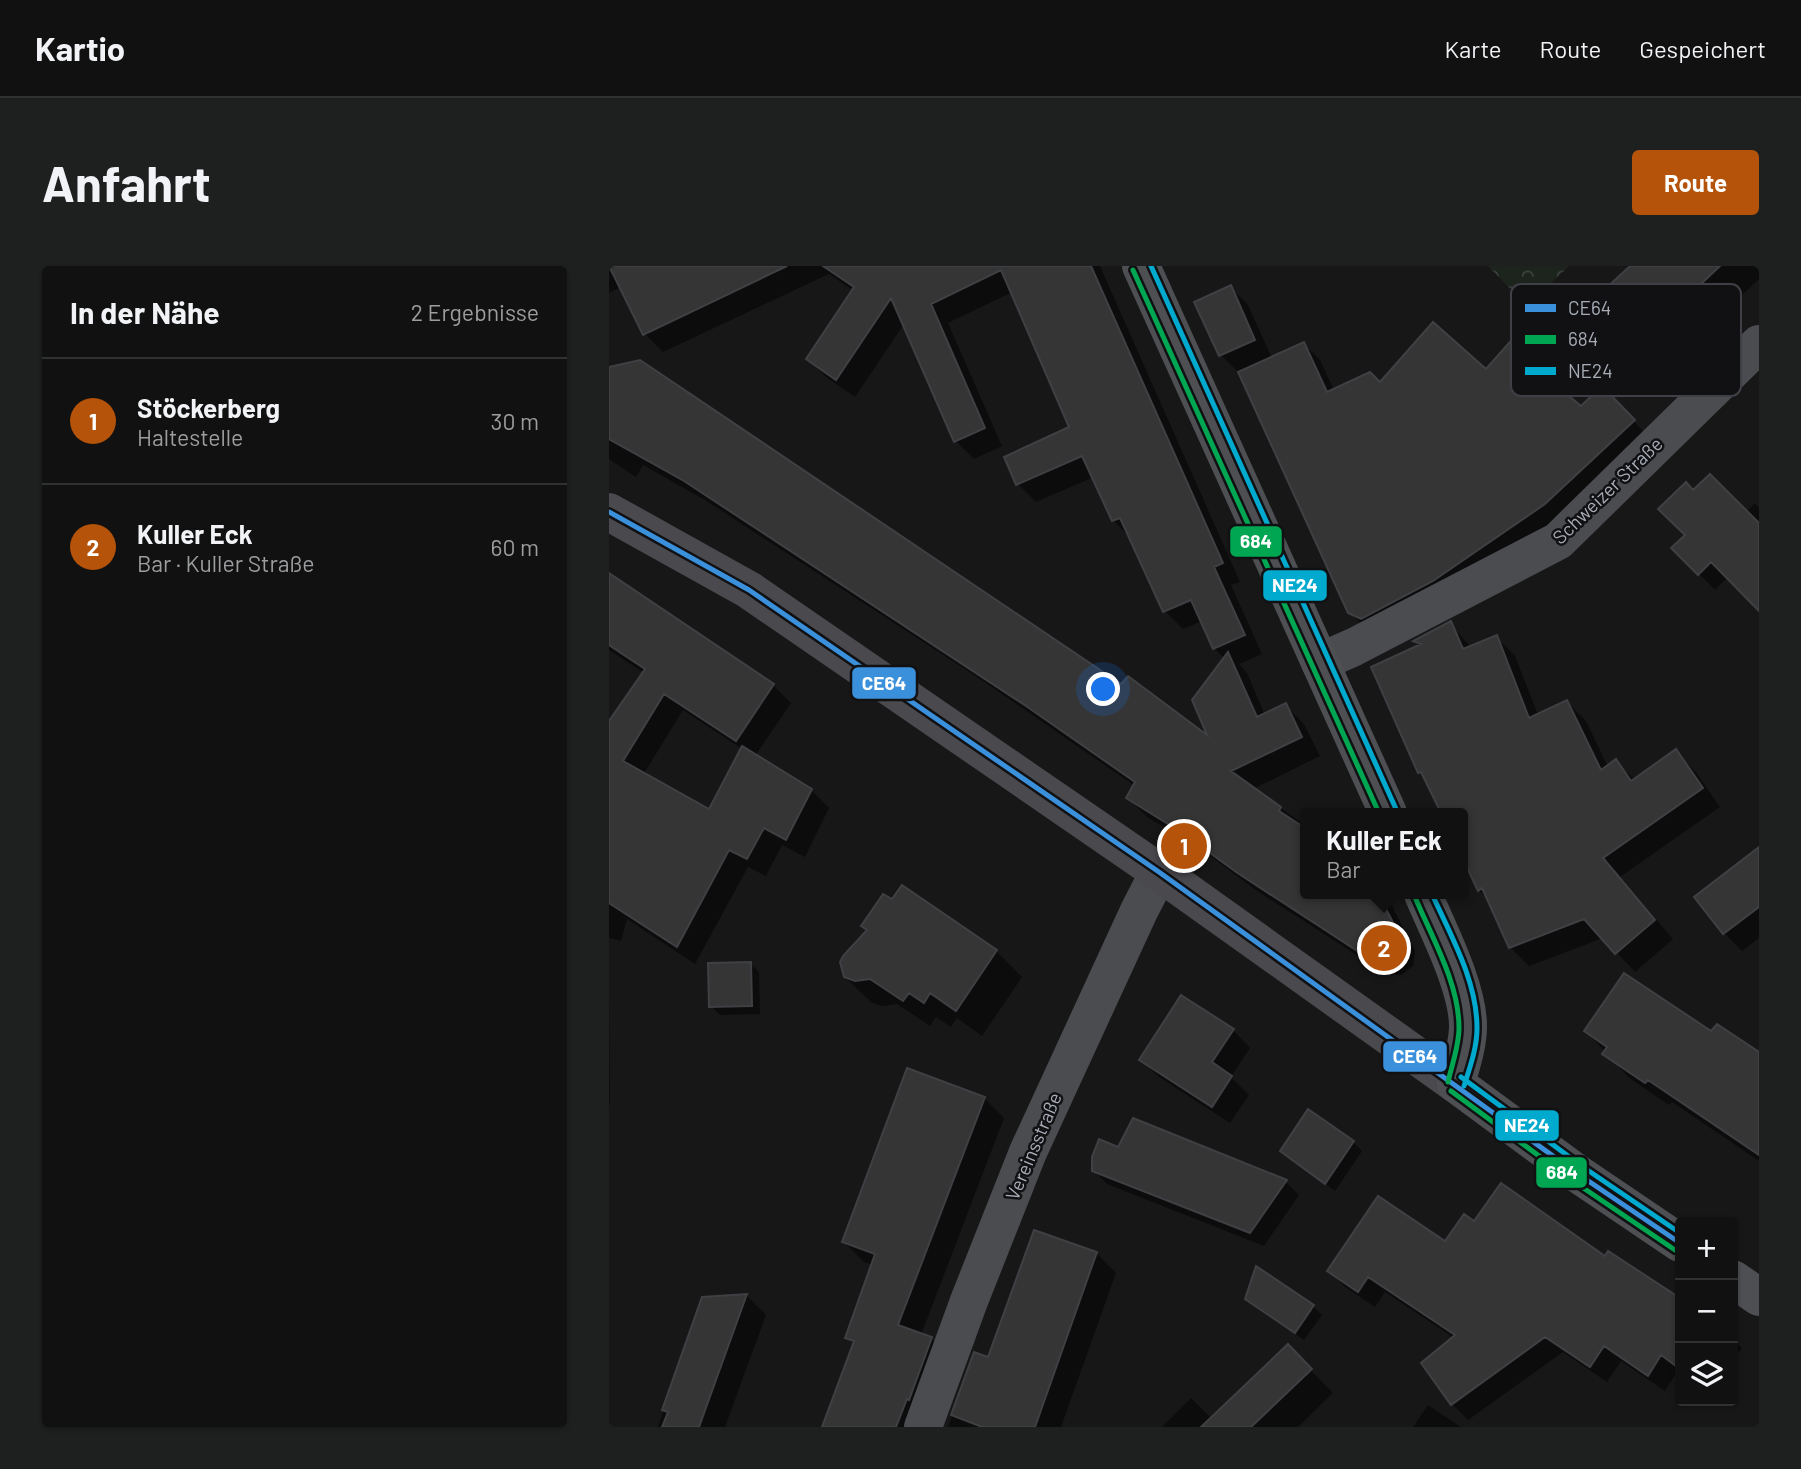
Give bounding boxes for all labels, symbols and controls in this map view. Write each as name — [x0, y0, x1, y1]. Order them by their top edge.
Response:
text: Kartio — [35, 28, 125, 68]
text: Karte — [1444, 34, 1502, 63]
text: Route — [1540, 34, 1601, 63]
text: Gespeichert — [1639, 34, 1766, 63]
button: Route — [1632, 150, 1759, 215]
text: Anfahrt — [42, 153, 211, 212]
legend — [1511, 284, 1741, 396]
text: In der Nähe — [70, 294, 220, 330]
text: CE64 — [1568, 296, 1611, 319]
text: 2 Ergebnisse — [411, 298, 539, 326]
text: 684 — [1568, 327, 1598, 350]
text: NE24 — [1568, 359, 1613, 382]
text: Stöckerberg — [137, 392, 280, 423]
text: 1 — [89, 407, 97, 435]
text: 30 m — [491, 407, 539, 435]
text: Haltestelle — [137, 423, 243, 451]
street label: Schweizer Straße — [1547, 432, 1667, 548]
text: Kuller Eck — [137, 518, 253, 549]
line badge: 684 — [1229, 525, 1283, 558]
text: 684 — [1240, 529, 1272, 552]
text: 2 — [87, 533, 99, 561]
text: 60 m — [491, 533, 539, 561]
text: Bar · Kuller Straße — [137, 549, 315, 577]
line badge: NE24 — [1262, 569, 1328, 602]
text: NE24 — [1272, 573, 1318, 596]
line badge: CE64 — [851, 666, 917, 700]
text: CE64 — [862, 671, 906, 694]
your location — [1086, 672, 1120, 706]
popup — [1300, 808, 1468, 899]
pin: 1 — [1161, 820, 1207, 872]
text: Kuller Eck — [1326, 824, 1442, 855]
text: Bar — [1326, 855, 1361, 883]
pin: 2 — [1361, 922, 1407, 974]
line badge: CE64 — [1382, 1040, 1448, 1073]
text: CE64 — [1393, 1044, 1437, 1067]
street label: Vereinsstraße — [1000, 1089, 1066, 1203]
line badge: NE24 — [1494, 1109, 1560, 1142]
text: NE24 — [1504, 1113, 1550, 1136]
line badge: 684 — [1535, 1156, 1588, 1189]
text: 684 — [1546, 1160, 1578, 1183]
map controls — [1675, 1217, 1738, 1406]
button: + — [1675, 1217, 1738, 1280]
button: − — [1675, 1280, 1738, 1343]
button: layers — [1675, 1343, 1738, 1406]

